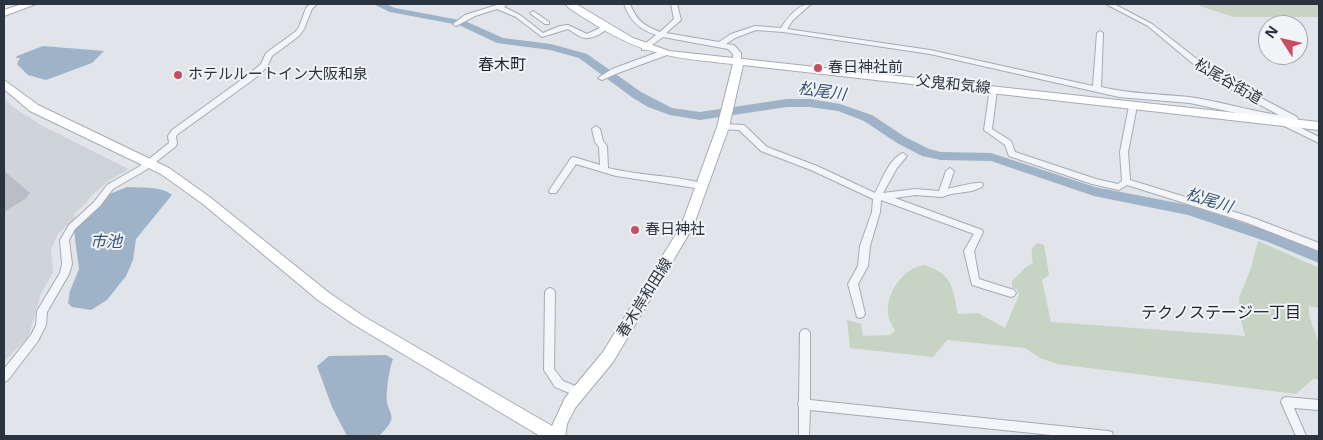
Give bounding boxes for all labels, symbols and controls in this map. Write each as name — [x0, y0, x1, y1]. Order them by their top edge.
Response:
north arrow — [1258, 15, 1308, 65]
text: N — [1260, 22, 1282, 42]
district label: 春木町 — [478, 55, 526, 75]
street label: 松尾谷街道 — [1191, 55, 1265, 109]
place label: 春日神社前 — [828, 59, 903, 77]
marker: 春日神社前 — [812, 62, 824, 74]
place label: ホテルルートイン大阪和泉 — [188, 66, 368, 84]
marker: ホテルルートイン大阪和泉 — [172, 69, 184, 81]
street label: 父鬼和気線 — [915, 72, 991, 98]
water label: 松尾川 — [797, 79, 847, 105]
water label: 松尾川 — [1183, 185, 1235, 217]
place label: 春日神社 — [645, 221, 705, 239]
marker: 春日神社 — [629, 224, 641, 236]
water label: 市池 — [90, 232, 122, 252]
street label: 春木岸和田線 — [614, 255, 676, 341]
district label: テクノステージ一丁目 — [1141, 303, 1301, 323]

